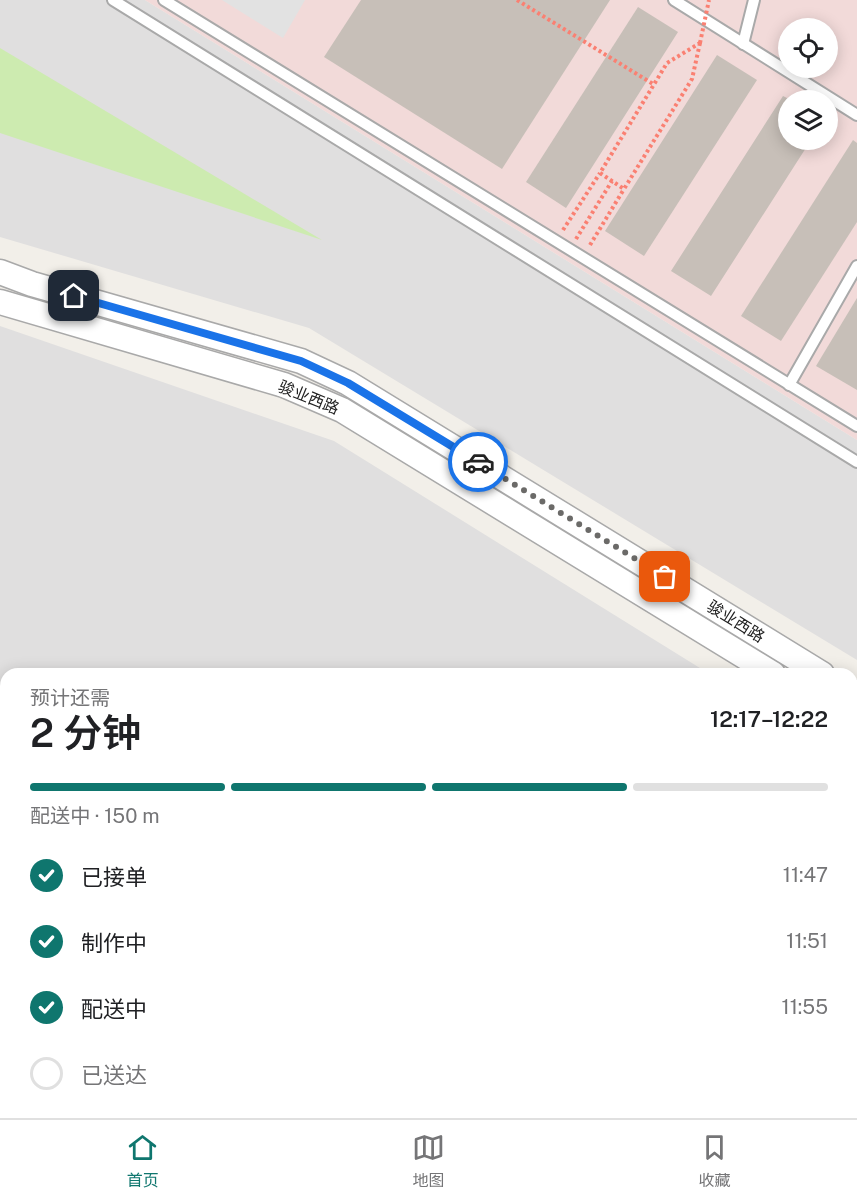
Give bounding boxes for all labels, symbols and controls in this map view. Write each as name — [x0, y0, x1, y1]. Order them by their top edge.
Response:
map controls — [778, 18, 838, 150]
button: locate — [778, 18, 838, 78]
button: layers — [778, 90, 838, 150]
pin — [48, 270, 99, 321]
icon: home — [57, 279, 90, 312]
street label: 骏业西路 — [276, 377, 342, 418]
courier — [448, 432, 508, 492]
icon: car — [462, 446, 495, 479]
pin — [639, 551, 690, 602]
icon: bag — [648, 560, 681, 593]
street label: 骏业西路 — [704, 596, 768, 646]
text: 预计还需 — [30, 686, 110, 710]
text: 12:17–12:22 — [710, 706, 828, 732]
text: 2 分钟 — [30, 710, 141, 756]
text: 配送中 · 150 m — [30, 804, 160, 828]
icon: check — [30, 859, 63, 892]
text: 11:47 — [783, 863, 828, 887]
text: 已接单 — [81, 864, 147, 890]
icon: check — [30, 925, 63, 958]
text: 11:51 — [786, 929, 828, 953]
text: 制作中 — [81, 930, 147, 956]
icon: check — [30, 991, 63, 1024]
text: 11:55 — [782, 995, 828, 1019]
text: 配送中 — [81, 996, 147, 1022]
text: 已送达 — [81, 1062, 147, 1088]
tab: 首页 — [126, 1131, 159, 1191]
tab: 地图 — [412, 1131, 445, 1191]
tab: 收藏 — [698, 1131, 731, 1191]

